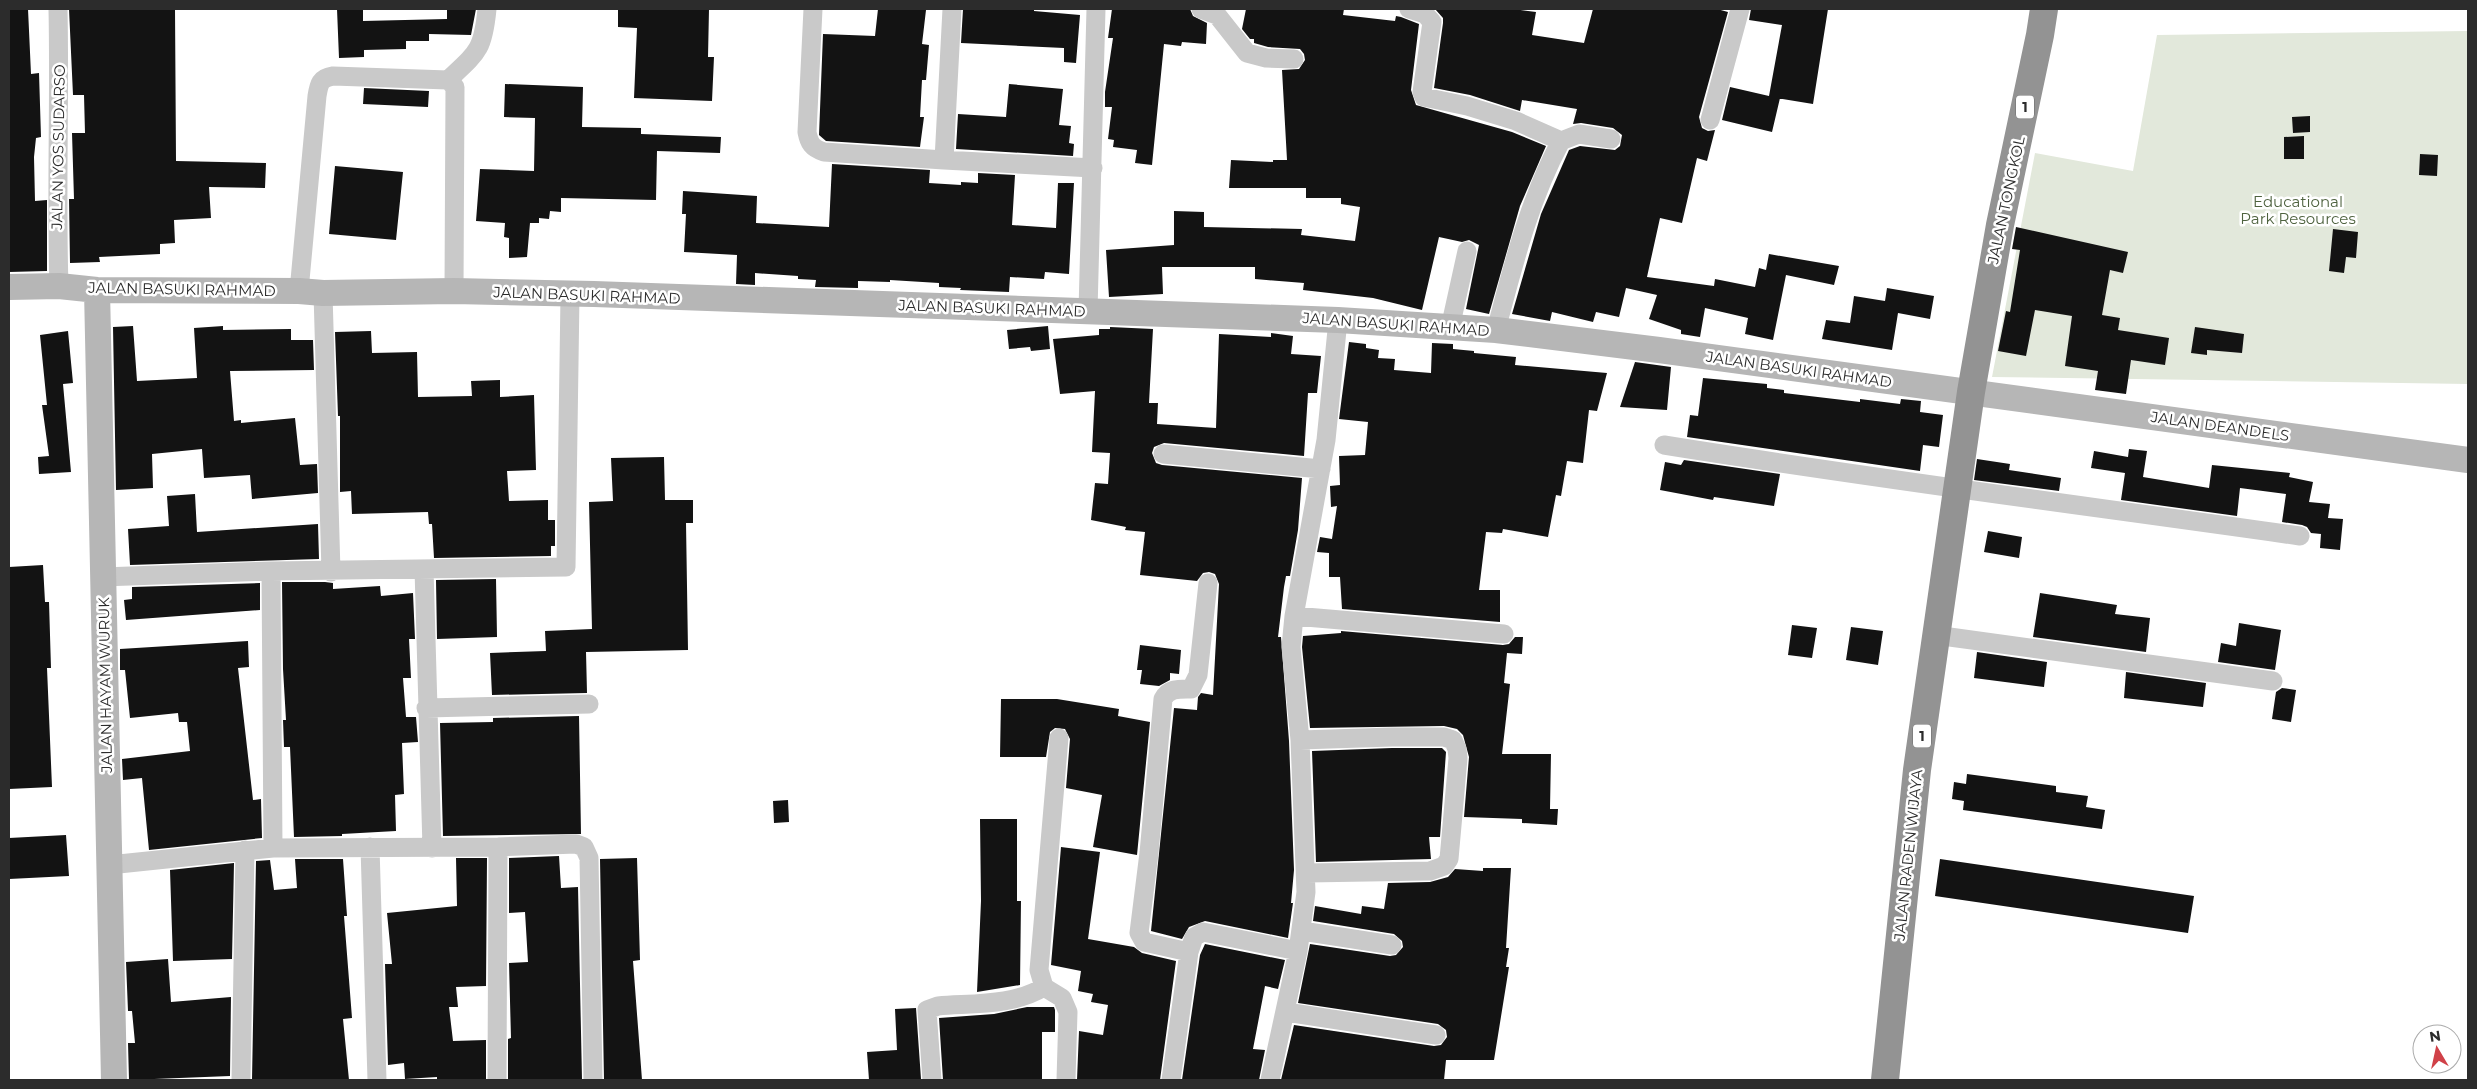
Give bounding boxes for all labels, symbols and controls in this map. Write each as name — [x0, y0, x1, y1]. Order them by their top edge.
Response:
street label: JALAN YOS SUDARSO — [47, 64, 69, 231]
road number: 1 — [2016, 95, 2034, 118]
street label: JALAN TONGKOL — [1983, 134, 2029, 267]
park label: Educational Park Resources — [2240, 192, 2356, 228]
street label: JALAN BASUKI RAHMAD — [87, 278, 276, 300]
street label: JALAN BASUKI RAHMAD — [492, 282, 681, 308]
street label: JALAN BASUKI RAHMAD — [897, 295, 1086, 321]
street label: JALAN BASUKI RAHMAD — [1301, 308, 1490, 340]
street label: JALAN BASUKI RAHMAD — [1704, 346, 1893, 391]
street label: JALAN DEANDELS — [2149, 407, 2290, 445]
street label: JALAN HAYAM WURUK — [94, 597, 116, 774]
road number: 1 — [1913, 724, 1931, 748]
street label: JALAN RADEN WIJAYA — [1889, 768, 1926, 942]
north arrow — [2412, 1024, 2462, 1074]
text: N — [2428, 1026, 2442, 1046]

